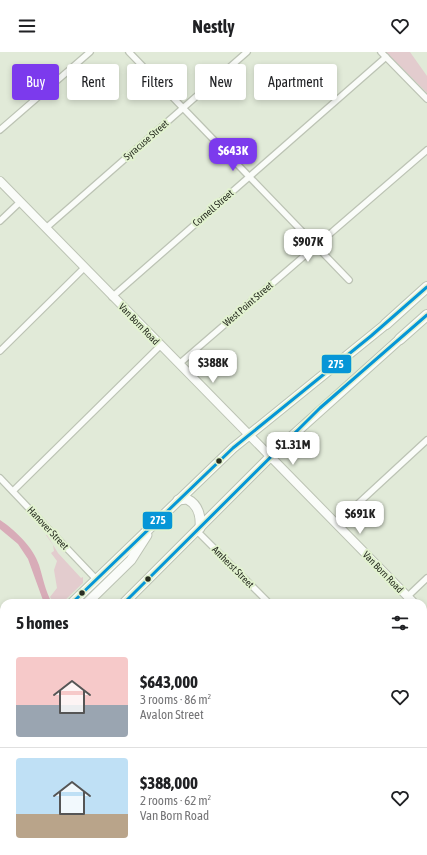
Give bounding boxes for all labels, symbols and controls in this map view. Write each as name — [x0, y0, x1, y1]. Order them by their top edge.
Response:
icon: menu — [16, 15, 38, 37]
icon: heart — [389, 15, 411, 37]
text: Nestly — [192, 16, 235, 37]
chip: Buy — [12, 64, 59, 100]
chip: Rent — [67, 64, 119, 100]
chip: Filters — [127, 64, 187, 100]
chip: New — [195, 64, 246, 100]
chip: Apartment — [254, 64, 337, 100]
street label: Syracuse Street — [121, 118, 171, 162]
pin: $643K — [205, 138, 261, 172]
text: $643K — [218, 143, 248, 158]
street label: Cornell Street — [190, 187, 236, 229]
pin: $907K — [280, 229, 336, 263]
text: $907K — [293, 234, 323, 249]
street label: West Point Street — [221, 279, 275, 329]
street label: Van Born Road — [117, 301, 162, 347]
pin: $388K — [185, 350, 241, 384]
line badge: 275 — [321, 354, 352, 374]
text: $388K — [198, 355, 228, 370]
text: 275 — [328, 358, 344, 370]
pin: $1.31M — [260, 432, 326, 466]
text: $1.31M — [276, 437, 310, 452]
unlabelled marker — [214, 456, 224, 466]
pin: $691K — [332, 501, 388, 535]
street label: Hanover Street — [25, 504, 71, 552]
text: $691K — [345, 506, 375, 521]
line badge: 275 — [142, 511, 173, 530]
text: 275 — [150, 514, 166, 526]
street label: Amherst Street — [210, 544, 256, 590]
street label: Van Born Road — [361, 549, 406, 595]
unlabelled marker — [143, 574, 153, 584]
unlabelled marker — [77, 588, 87, 598]
icon: filters — [389, 612, 411, 634]
text: 5 homes — [16, 613, 69, 633]
text: $643,000 — [140, 672, 198, 692]
icon: home — [48, 673, 96, 721]
icon: heart — [389, 686, 411, 708]
text: 3 rooms · 86 m² — [140, 692, 211, 707]
text: Avalon Street — [140, 707, 204, 722]
text: $388,000 — [140, 773, 198, 793]
icon: home — [48, 774, 96, 822]
icon: heart — [389, 787, 411, 809]
text: 2 rooms · 62 m² — [140, 793, 211, 808]
text: Van Born Road — [140, 808, 209, 823]

